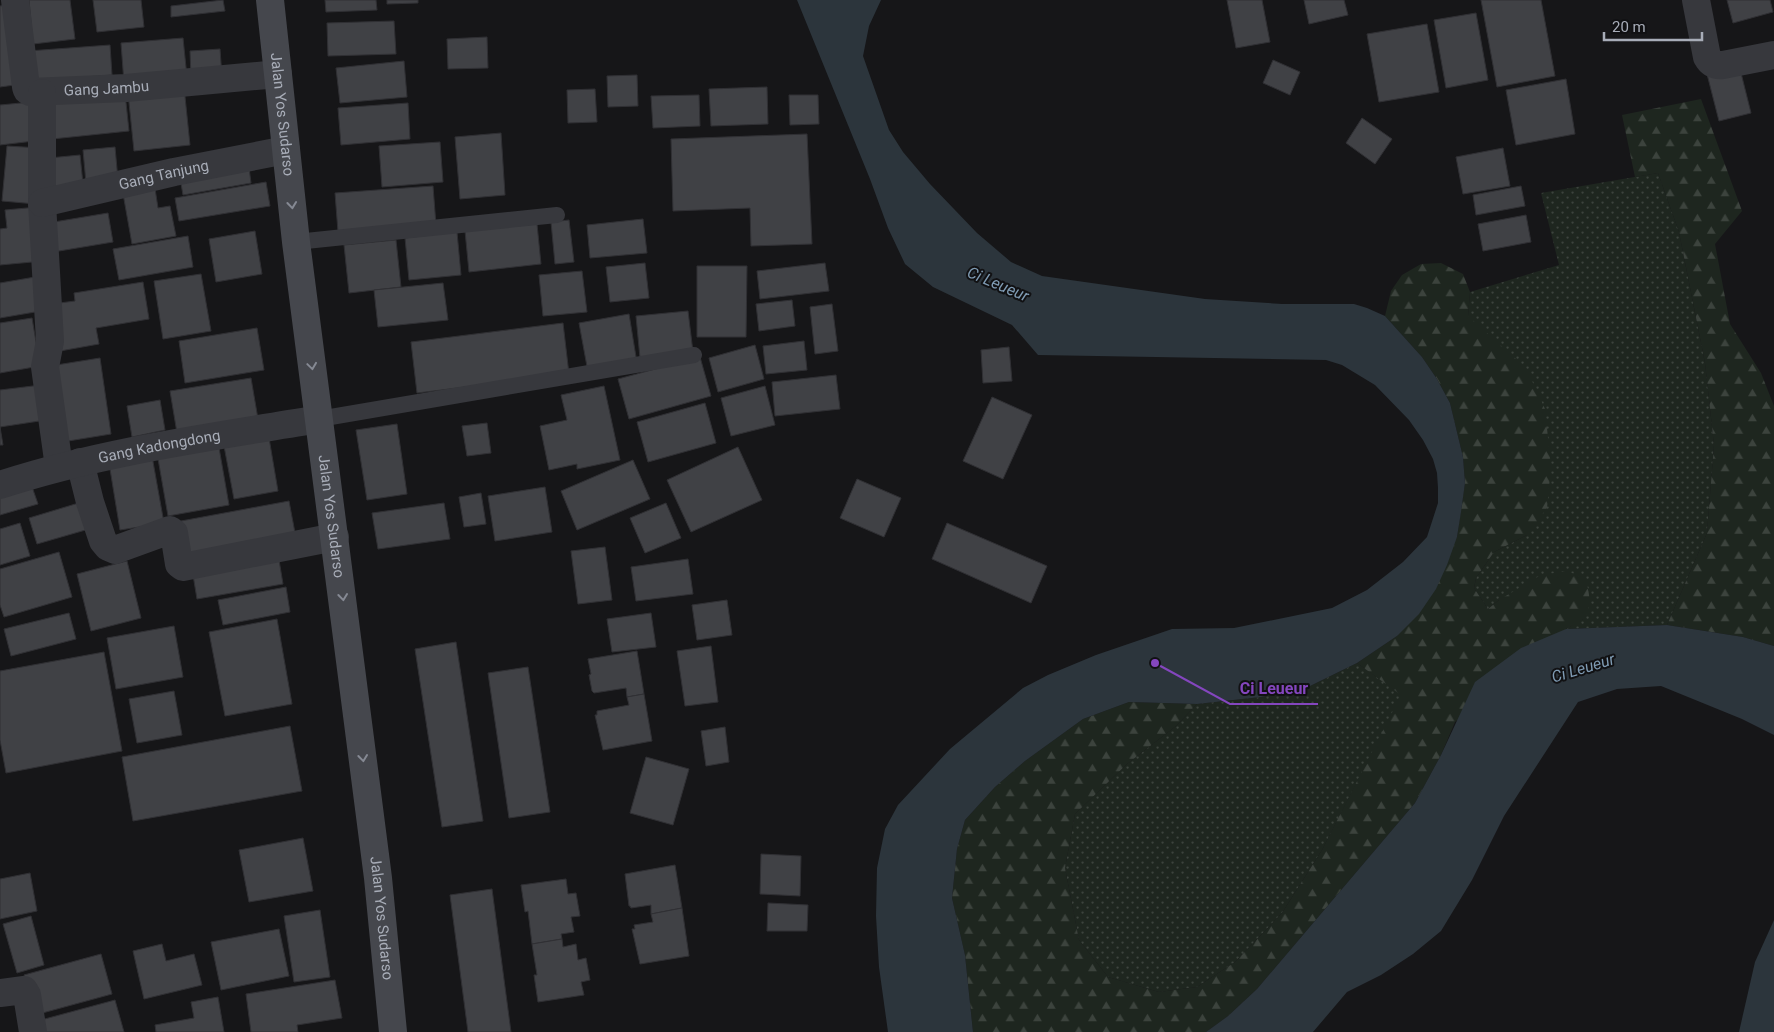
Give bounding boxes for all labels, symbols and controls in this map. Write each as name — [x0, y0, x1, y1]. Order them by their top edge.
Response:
scale bar — [1604, 10, 1702, 42]
text: 20 m — [1612, 18, 1646, 36]
street label: Jalan Yos Sudarso — [267, 52, 298, 177]
street label: Gang Jambu — [64, 77, 150, 100]
street label: Gang Tanjung — [117, 156, 210, 194]
one-way arrow — [286, 201, 297, 209]
water label: Ci Leueur — [964, 263, 1032, 306]
one-way arrow — [307, 362, 317, 371]
street label: Gang Kadongdong — [96, 426, 222, 467]
street label: Jalan Yos Sudarso — [315, 454, 348, 579]
one-way arrow — [337, 593, 347, 601]
water label: Ci Leueur — [1549, 649, 1618, 687]
callout: Ci Leueur — [1230, 673, 1318, 704]
text: Ci Leueur — [1240, 679, 1308, 698]
one-way arrow — [357, 754, 368, 762]
street label: Jalan Yos Sudarso — [366, 855, 397, 981]

